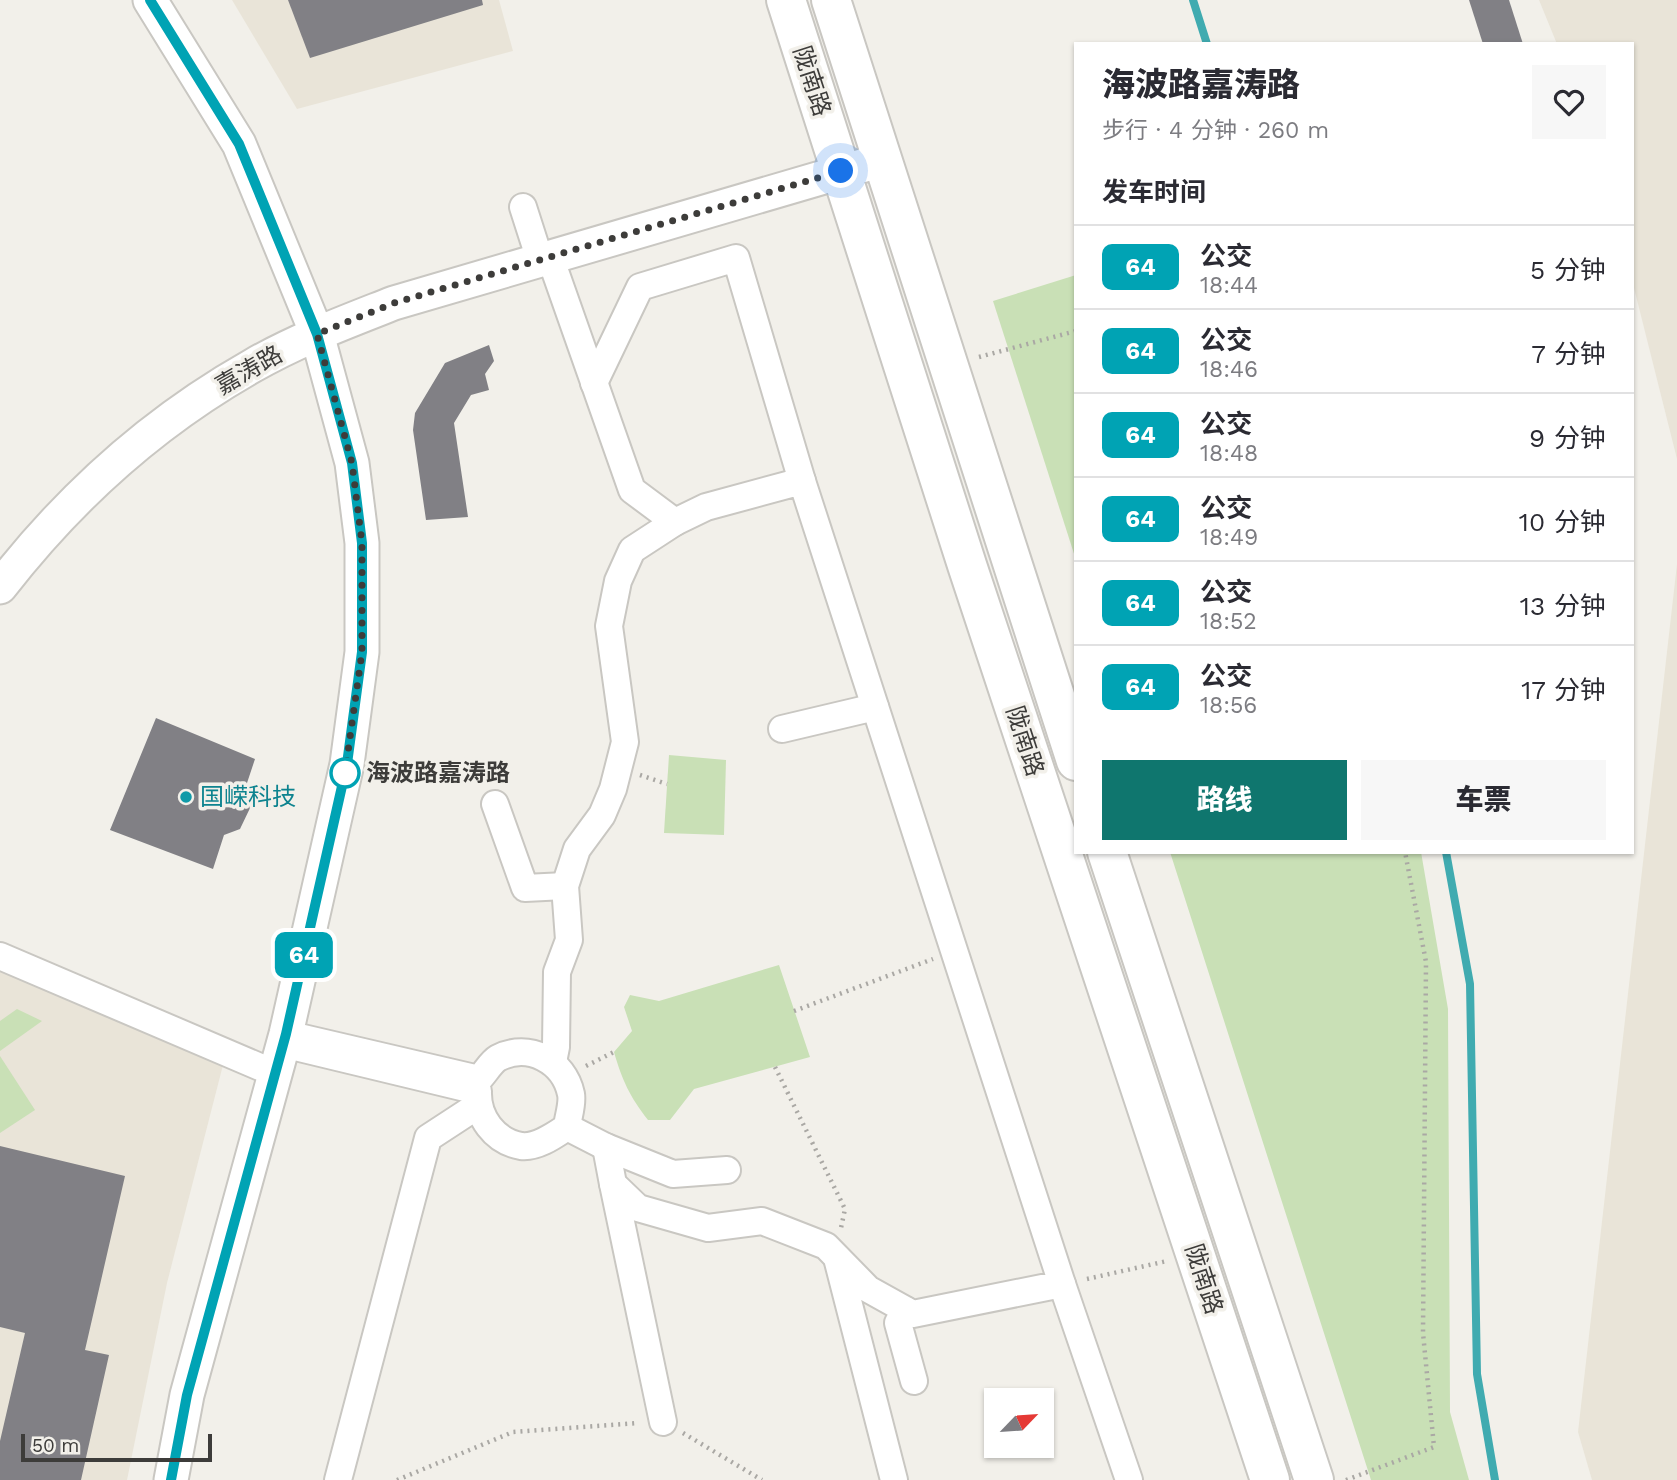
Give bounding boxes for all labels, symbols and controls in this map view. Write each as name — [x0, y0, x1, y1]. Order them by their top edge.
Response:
street label: 陇南路 — [788, 42, 836, 120]
text: 海波路嘉涛路 — [1102, 65, 1300, 104]
button: heart — [1532, 65, 1606, 139]
text: 步行 · 4 分钟 · 260 m — [1102, 117, 1329, 144]
your location — [823, 153, 858, 188]
text: 发车时间 — [1102, 177, 1206, 207]
text: 公交 — [1200, 241, 1252, 271]
text: 64 — [1125, 253, 1156, 281]
text: 5 分钟 — [1530, 255, 1606, 285]
text: 18:44 — [1200, 272, 1258, 299]
text: 公交 — [1200, 325, 1252, 355]
text: 64 — [1125, 337, 1156, 365]
text: 7 分钟 — [1531, 339, 1606, 369]
street label: 嘉涛路 — [211, 340, 287, 400]
text: 18:46 — [1200, 356, 1258, 383]
text: 公交 — [1200, 409, 1252, 439]
text: 64 — [1125, 421, 1156, 449]
text: 9 分钟 — [1529, 423, 1606, 453]
text: 18:48 — [1200, 440, 1258, 467]
text: 公交 — [1200, 493, 1252, 523]
text: 64 — [1125, 505, 1156, 533]
text: 10 分钟 — [1519, 507, 1606, 537]
text: 18:49 — [1200, 524, 1258, 551]
text: 公交 — [1200, 577, 1252, 607]
text: 64 — [1125, 589, 1156, 617]
text: 13 分钟 — [1520, 591, 1606, 621]
text: 18:52 — [1200, 608, 1257, 635]
text: 公交 — [1200, 661, 1252, 691]
text: 64 — [1125, 673, 1156, 701]
text: 17 分钟 — [1521, 675, 1606, 705]
text: 18:56 — [1200, 692, 1257, 719]
street label: 陇南路 — [1001, 702, 1049, 780]
marker: 海波路嘉涛路 — [330, 758, 360, 788]
place label: 海波路嘉涛路 — [366, 759, 510, 787]
button: 路线 — [1102, 760, 1347, 840]
button: 车票 — [1361, 760, 1606, 840]
place label: 国嵘科技 — [200, 783, 296, 811]
marker: 国嵘科技 — [178, 789, 194, 805]
line badge: 64 — [272, 932, 336, 978]
text: 64 — [289, 941, 319, 969]
street label: 陇南路 — [1180, 1240, 1228, 1318]
north arrow — [984, 1388, 1054, 1458]
map controls — [984, 1388, 1054, 1458]
scale bar — [21, 1431, 212, 1463]
text: 50 m — [32, 1434, 79, 1457]

